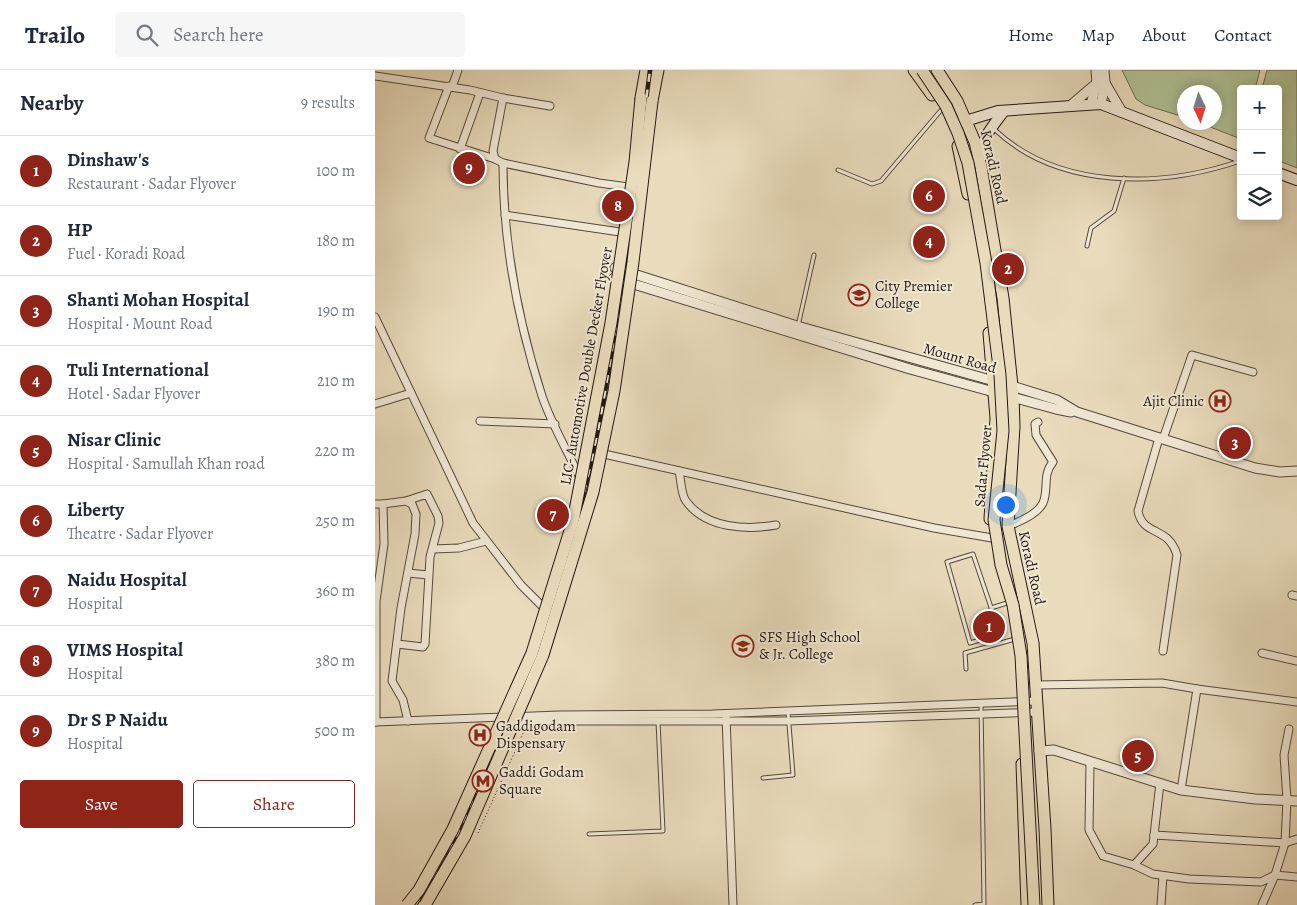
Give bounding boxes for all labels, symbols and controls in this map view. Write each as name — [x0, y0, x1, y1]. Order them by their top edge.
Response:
search box — [115, 12, 465, 57]
text: Trailo — [25, 19, 85, 51]
icon: search — [133, 21, 161, 49]
text: Search here — [173, 22, 264, 48]
text: Home — [1008, 23, 1053, 47]
text: Map — [1081, 23, 1114, 47]
text: About — [1142, 23, 1186, 47]
text: Contact — [1214, 23, 1272, 47]
north arrow — [1177, 85, 1222, 130]
map controls — [1237, 85, 1282, 220]
button: + — [1237, 85, 1282, 130]
text: Nearby — [20, 89, 83, 117]
text: 9 results — [301, 92, 355, 114]
street label: Koradi Road — [976, 128, 1012, 207]
button: − — [1237, 130, 1282, 175]
text: Dinshaw's — [67, 147, 149, 173]
pin: 9 — [453, 149, 485, 187]
text: 1 — [33, 160, 39, 182]
text: 100 m — [316, 160, 355, 182]
text: Restaurant · Sadar Flyover — [67, 173, 236, 195]
button: layers — [1237, 175, 1282, 220]
pin: 6 — [913, 177, 945, 215]
pin: 8 — [602, 187, 634, 225]
text: HP — [67, 217, 92, 243]
pin: 4 — [913, 223, 945, 261]
text: 2 — [32, 230, 40, 252]
text: 180 m — [317, 230, 355, 252]
text: Fuel · Koradi Road — [67, 243, 185, 265]
street label: LIC- Automotive Double Decker Flyover — [555, 245, 617, 487]
pin: 2 — [992, 250, 1024, 288]
place label: City Premier College — [875, 276, 953, 313]
school or university icon: City Premier College — [847, 283, 871, 307]
text: Shanti Mohan Hospital — [67, 287, 249, 313]
text: 3 — [33, 300, 39, 322]
text: 190 m — [317, 300, 355, 322]
text: Hospital · Mount Road — [67, 313, 213, 335]
street label: Mount Road — [921, 338, 1000, 378]
text: Tuli International — [67, 357, 209, 383]
text: 4 — [32, 370, 40, 392]
text: 210 m — [317, 370, 355, 392]
text: Hotel · Sadar Flyover — [67, 383, 200, 405]
hospital icon: Ajit Clinic — [1208, 389, 1232, 413]
place label: Ajit Clinic — [1142, 391, 1204, 411]
street label: Sadar Flyover — [969, 424, 997, 508]
pin: 3 — [1219, 424, 1251, 462]
text: Nisar Clinic — [67, 427, 161, 453]
text: 5 — [33, 440, 39, 462]
text: 220 m — [315, 440, 355, 462]
text: Hospital · Samullah Khan road — [67, 453, 265, 475]
your location — [993, 492, 1019, 518]
pin: 7 — [537, 496, 569, 534]
text: Liberty — [67, 497, 124, 523]
text: 6 — [32, 510, 40, 532]
text: 250 m — [316, 510, 355, 532]
text: Theatre · Sadar Flyover — [67, 523, 213, 545]
street label: Koradi Road — [1014, 529, 1050, 608]
text: Naidu Hospital — [67, 567, 187, 593]
text: 7 — [33, 580, 39, 602]
text: 360 m — [316, 580, 355, 602]
text: Hospital — [67, 593, 123, 615]
pin: 1 — [973, 608, 1005, 646]
place label: SFS High School & Jr. College — [759, 627, 860, 664]
school or university icon: SFS High School & Jr. College — [731, 634, 755, 658]
text: VIMS Hospital — [67, 637, 183, 663]
text: 8 — [32, 650, 40, 672]
text: 380 m — [316, 650, 355, 672]
text: Hospital — [67, 663, 123, 685]
text: Dr S P Naidu — [67, 707, 168, 733]
place label: Gaddigodam Dispensary — [496, 716, 576, 753]
text: 9 — [32, 720, 40, 742]
text: 500 m — [315, 720, 355, 742]
hospital icon: Gaddigodam Dispensary — [468, 723, 492, 747]
text: Hospital — [67, 733, 123, 755]
pin: 5 — [1122, 737, 1154, 775]
place label: Gaddi Godam Square — [499, 762, 584, 799]
metro station icon: Gaddi Godam Square — [471, 769, 495, 793]
button: Save — [20, 780, 183, 828]
button: Share — [193, 780, 355, 828]

